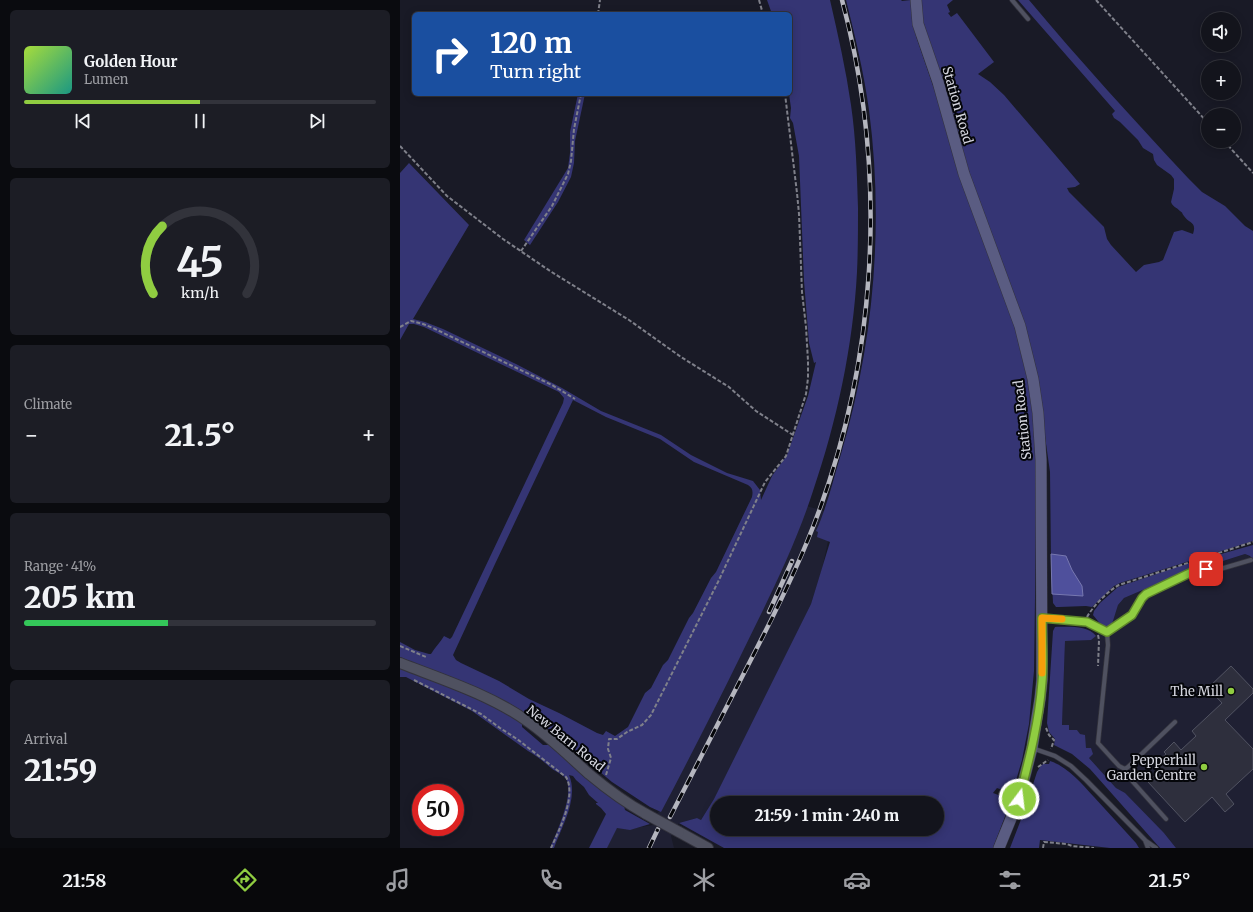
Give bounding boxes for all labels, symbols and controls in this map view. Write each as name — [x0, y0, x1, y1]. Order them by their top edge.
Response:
map controls — [1201, 12, 1241, 148]
button: sound — [1201, 12, 1241, 52]
text: 120 m — [490, 25, 572, 61]
icon: right — [424, 28, 476, 80]
text: Golden Hour — [84, 52, 178, 71]
text: Turn right — [490, 60, 581, 83]
button: + — [1201, 60, 1241, 100]
street label: Station Road — [938, 64, 977, 146]
text: Lumen — [84, 71, 128, 88]
button: − — [1201, 108, 1241, 148]
icon: previous — [72, 110, 94, 132]
icon: pause — [189, 110, 211, 132]
icon: next — [306, 110, 328, 132]
text: 45 — [176, 236, 224, 288]
text: km/h — [181, 284, 219, 302]
street label: Station Road — [1010, 379, 1035, 461]
text: Climate — [24, 396, 72, 413]
text: 21.5° — [165, 416, 235, 454]
text: − — [24, 421, 39, 449]
text: + — [361, 421, 376, 449]
pin — [1189, 552, 1223, 586]
text: Range · 41% — [24, 558, 96, 575]
icon: arrive — [1195, 558, 1217, 580]
text: 205 km — [24, 578, 135, 616]
place label: The Mill — [1170, 683, 1223, 700]
marker: The Mill — [1226, 686, 1236, 696]
street label: New Barn Road — [523, 702, 608, 775]
text: Arrival — [24, 731, 67, 748]
text: 21:59 — [24, 751, 97, 789]
place label: Pepperhill Garden Centre — [1107, 752, 1196, 784]
marker: Pepperhill Garden Centre — [1199, 762, 1209, 772]
position arrow — [998, 778, 1040, 820]
speed limit sign: 50 — [412, 784, 464, 836]
text: 21:59 · 1 min · 240 m — [755, 806, 899, 825]
icon: directions — [231, 866, 259, 894]
icon: music — [384, 866, 412, 894]
icon: phone — [537, 866, 565, 894]
icon: climate — [690, 866, 718, 894]
icon: car — [843, 866, 871, 894]
icon: filters — [996, 866, 1024, 894]
text: 21:58 — [62, 869, 106, 892]
text: 21.5° — [1149, 869, 1191, 892]

